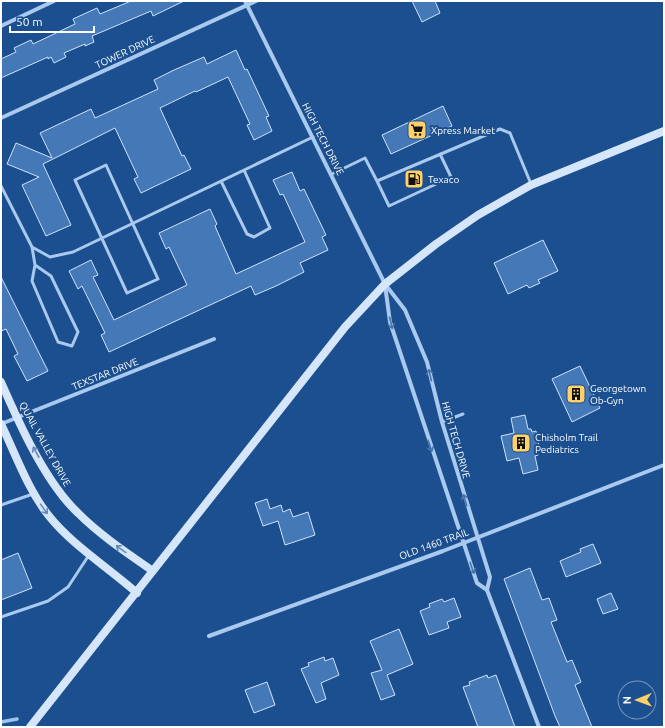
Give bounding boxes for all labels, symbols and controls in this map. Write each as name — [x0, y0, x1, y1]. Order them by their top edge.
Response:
scale bar — [10, 8, 94, 34]
text: 50 m — [16, 15, 43, 28]
street label: TOWER DRIVE — [94, 33, 157, 71]
street label: HIGH TECH DRIVE — [300, 101, 346, 177]
supermarket icon: Xpress Market — [406, 119, 428, 141]
place label: Xpress Market — [431, 125, 495, 136]
fuel station icon: Texaco — [403, 168, 425, 190]
place label: Texaco — [428, 174, 459, 185]
one-way arrow — [387, 316, 395, 329]
street label: TEXSTAR DRIVE — [70, 356, 140, 392]
one-way arrow — [426, 369, 433, 382]
building icon: Georgetown Ob-Gyn — [565, 383, 587, 405]
place label: Georgetown Ob-Gyn — [590, 383, 646, 406]
street label: QUAIL VALLEY DRIVE — [17, 400, 73, 489]
street label: HIGH TECH DRIVE — [440, 400, 472, 480]
building icon: Chisholm Trail Pediatrics — [510, 432, 532, 454]
place label: Chisholm Trail Pediatrics — [535, 432, 598, 455]
one-way arrow — [427, 440, 434, 453]
one-way arrow — [31, 446, 39, 458]
one-way arrow — [461, 494, 468, 507]
one-way arrow — [40, 503, 48, 514]
street label: OLD 1460 TRAIL — [398, 526, 470, 562]
one-way arrow — [115, 545, 126, 553]
one-way arrow — [469, 562, 477, 574]
north arrow — [617, 680, 657, 720]
text: N — [621, 696, 633, 704]

